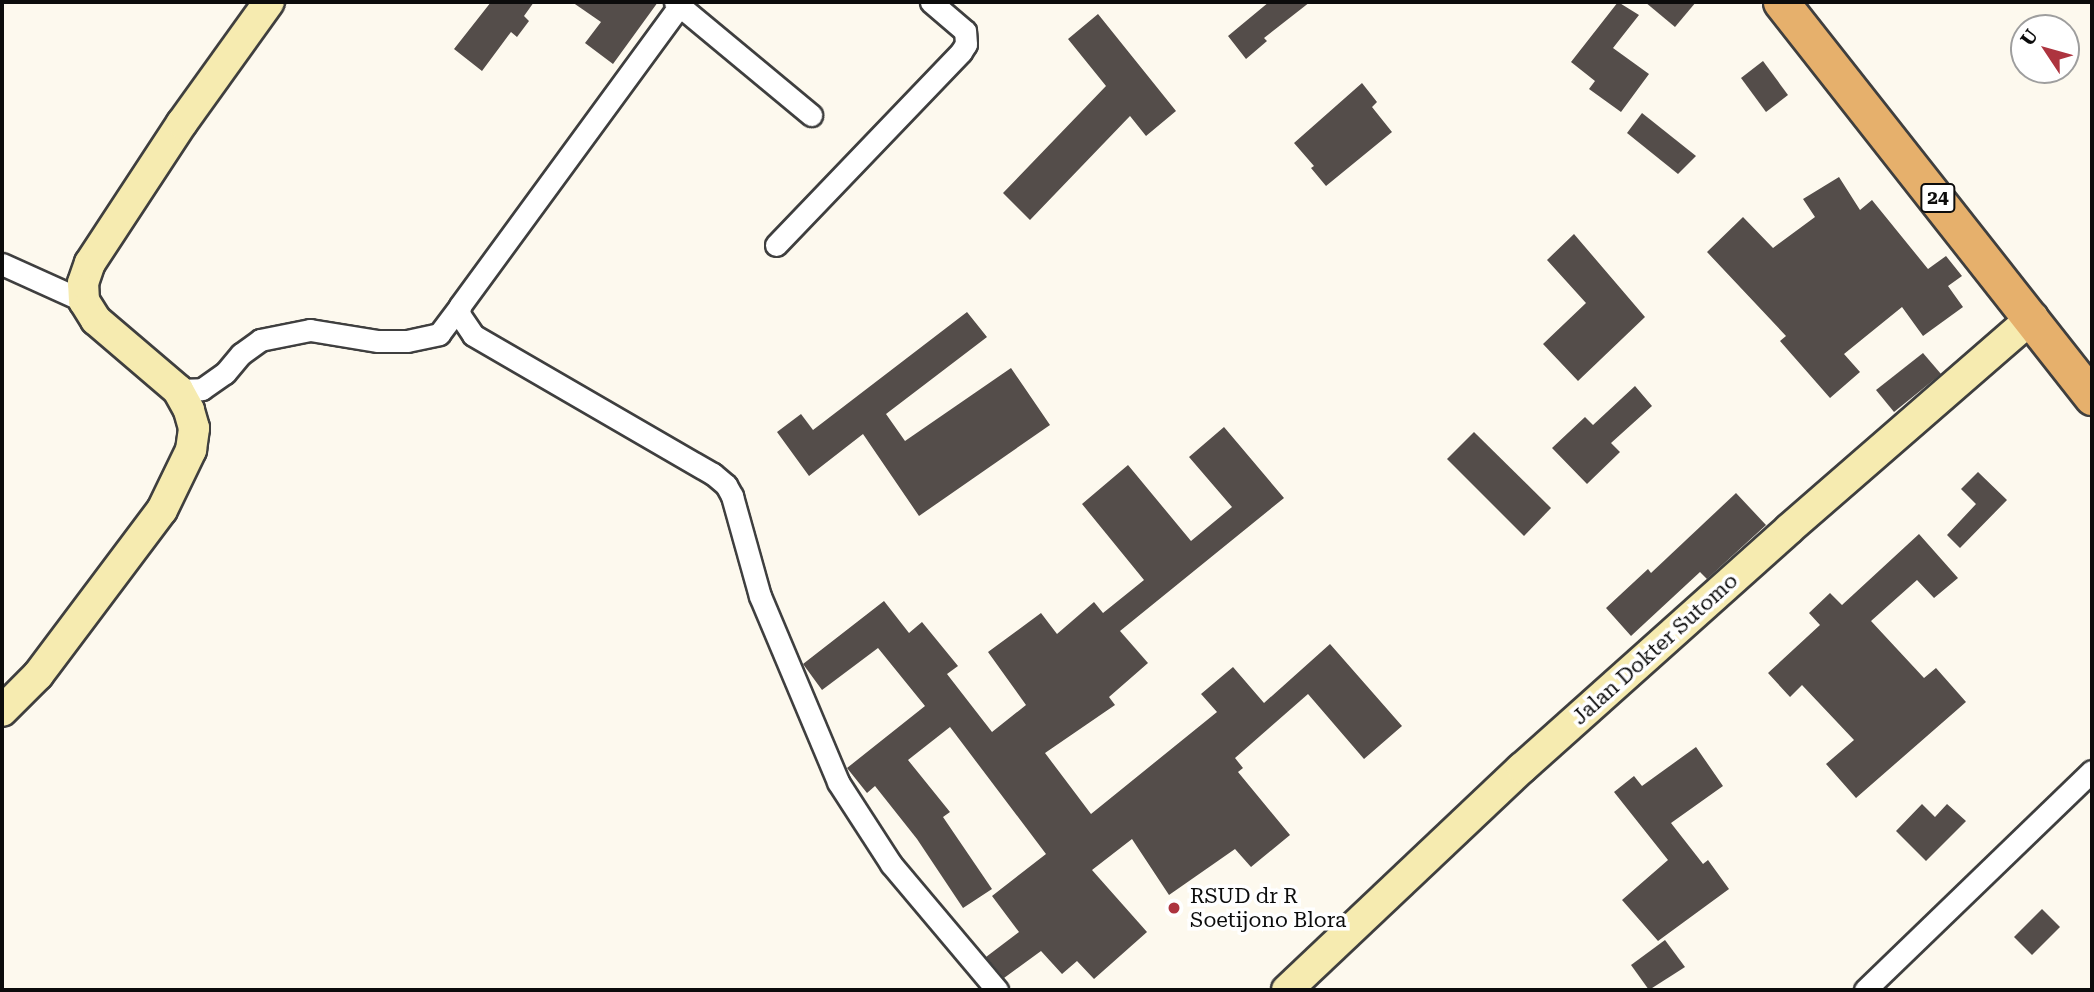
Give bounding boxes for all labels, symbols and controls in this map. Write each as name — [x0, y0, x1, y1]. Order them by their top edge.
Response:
north arrow — [2010, 14, 2080, 84]
text: U — [2016, 25, 2043, 50]
road number: 24 — [1919, 182, 1957, 214]
street label: Jalan Dokter Sutomo — [1567, 568, 1743, 730]
place label: RSUD dr R Soetijono Blora — [1190, 883, 1346, 933]
marker: RSUD dr R Soetijono Blora — [1164, 898, 1184, 918]

